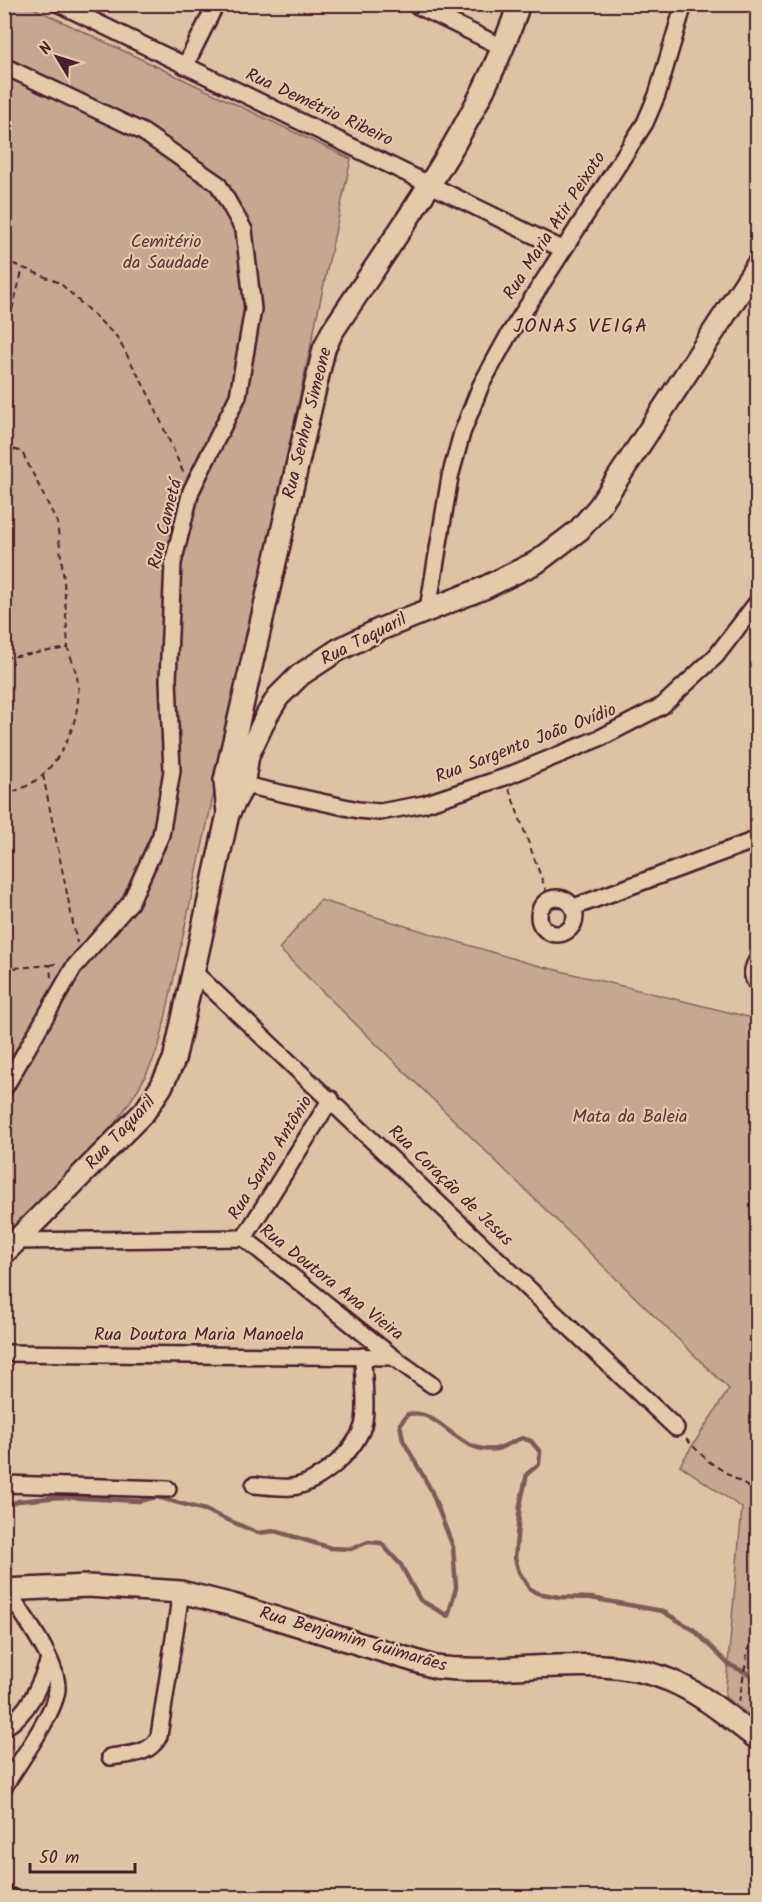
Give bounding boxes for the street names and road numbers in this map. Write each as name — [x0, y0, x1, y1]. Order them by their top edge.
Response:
street label: Rua Demétrio Ribeiro — [240, 61, 398, 155]
street label: Rua Maria Atir Peixoto — [496, 146, 614, 306]
street label: Rua Senhor Simeone — [275, 344, 341, 502]
street label: Rua Cametá — [141, 474, 192, 572]
street label: Rua Taquaril — [316, 606, 413, 674]
street label: Rua Sargento João Ovídio — [431, 696, 621, 792]
street label: Rua Taquaril — [79, 1089, 164, 1177]
street label: Rua Santo Antônio — [221, 1090, 321, 1226]
street label: Rua Coração de Jesus — [381, 1118, 520, 1254]
street label: Rua Doutora Ana Vieira — [252, 1217, 410, 1349]
street label: Rua Doutora Maria Manoela — [94, 1321, 304, 1350]
street label: Rua Benjamim Guimarães — [256, 1599, 451, 1681]

